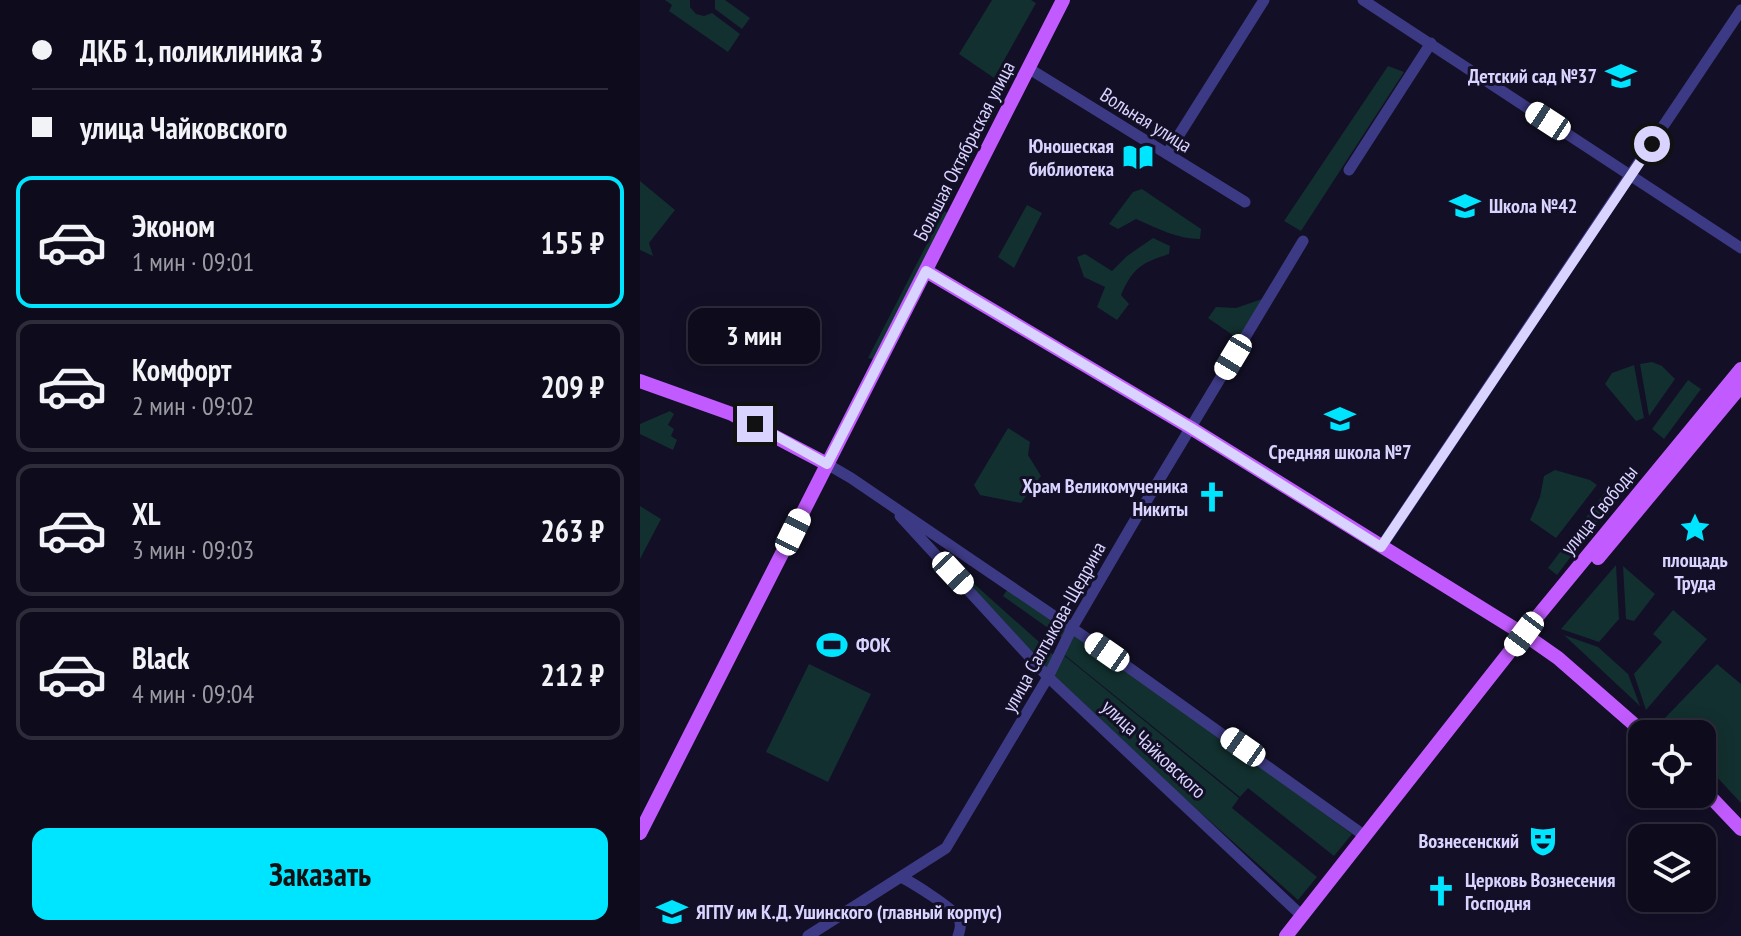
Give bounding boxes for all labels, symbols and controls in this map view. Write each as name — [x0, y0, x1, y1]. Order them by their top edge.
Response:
text: ДКБ 1, поликлиника 3 — [80, 31, 323, 70]
street label: Большая Октябрьская улица — [907, 57, 1021, 245]
school or university icon: Детский сад №37 — [1604, 59, 1638, 93]
place label: Детский сад №37 — [1468, 63, 1597, 89]
street label: Вольная улица — [1095, 82, 1197, 158]
car — [1521, 98, 1575, 144]
text: улица Чайковского — [80, 108, 287, 147]
route start — [1634, 126, 1670, 162]
place label: Юношеская библиотека — [1028, 133, 1114, 182]
library icon: Юношеская библиотека — [1121, 140, 1155, 174]
school or university icon: Школа №42 — [1448, 189, 1482, 223]
place label: Школа №42 — [1489, 193, 1577, 219]
icon: car — [36, 206, 108, 278]
text: Эконом — [132, 206, 215, 245]
text: 155 ₽ — [540, 223, 604, 262]
text: 1 мин · 09:01 — [132, 245, 254, 278]
callout: 3 мин — [689, 308, 821, 364]
text: 3 мин — [726, 319, 782, 352]
car — [1210, 330, 1256, 384]
icon: car — [36, 350, 108, 422]
text: Комфорт — [132, 350, 231, 389]
text: 209 ₽ — [540, 367, 604, 406]
text: 2 мин · 09:02 — [132, 389, 254, 422]
school or university icon: Средняя школа №7 — [1323, 402, 1357, 436]
route end — [737, 406, 773, 442]
place label: Средняя школа №7 — [1269, 439, 1411, 465]
street label: улица Свободы — [1555, 460, 1643, 560]
place label: Храм Великомученика Никиты — [1022, 473, 1188, 522]
church icon: Храм Великомученика Никиты — [1195, 480, 1229, 514]
icon: car — [36, 494, 108, 566]
text: XL — [132, 494, 161, 533]
car — [772, 505, 814, 559]
text: 263 ₽ — [540, 511, 604, 550]
place icon: площадь Труда — [1678, 511, 1712, 545]
text: 3 мин · 09:03 — [132, 533, 254, 566]
street label: улица Салтыкова-Щедрина — [996, 537, 1112, 717]
car — [928, 547, 978, 599]
place label: площадь Труда — [1662, 547, 1728, 596]
car — [1500, 608, 1548, 660]
sports icon: ФОК — [815, 628, 849, 662]
car — [1080, 628, 1134, 676]
place label: ФОК — [856, 632, 891, 658]
icon: car — [36, 638, 108, 710]
text: Black — [132, 638, 189, 677]
text: 212 ₽ — [540, 655, 604, 694]
text: 4 мин · 09:04 — [132, 677, 254, 710]
street label: улица Чайковского — [1096, 694, 1212, 804]
map controls — [1628, 720, 1716, 912]
button: locate — [1628, 720, 1716, 808]
car — [1216, 723, 1270, 771]
theatre icon: Вознесенский — [1526, 824, 1560, 858]
button: layers — [1628, 824, 1716, 912]
button: Заказать — [32, 828, 608, 920]
place label: Вознесенский — [1418, 828, 1519, 854]
place label: Церковь Вознесения Господня — [1465, 867, 1615, 916]
church icon: Церковь Вознесения Господня — [1424, 874, 1458, 908]
school or university icon: ЯГПУ им К.Д. Ушинского (главный корпус) — [655, 895, 689, 929]
place label: ЯГПУ им К.Д. Ушинского (главный корпус) — [696, 899, 1002, 925]

